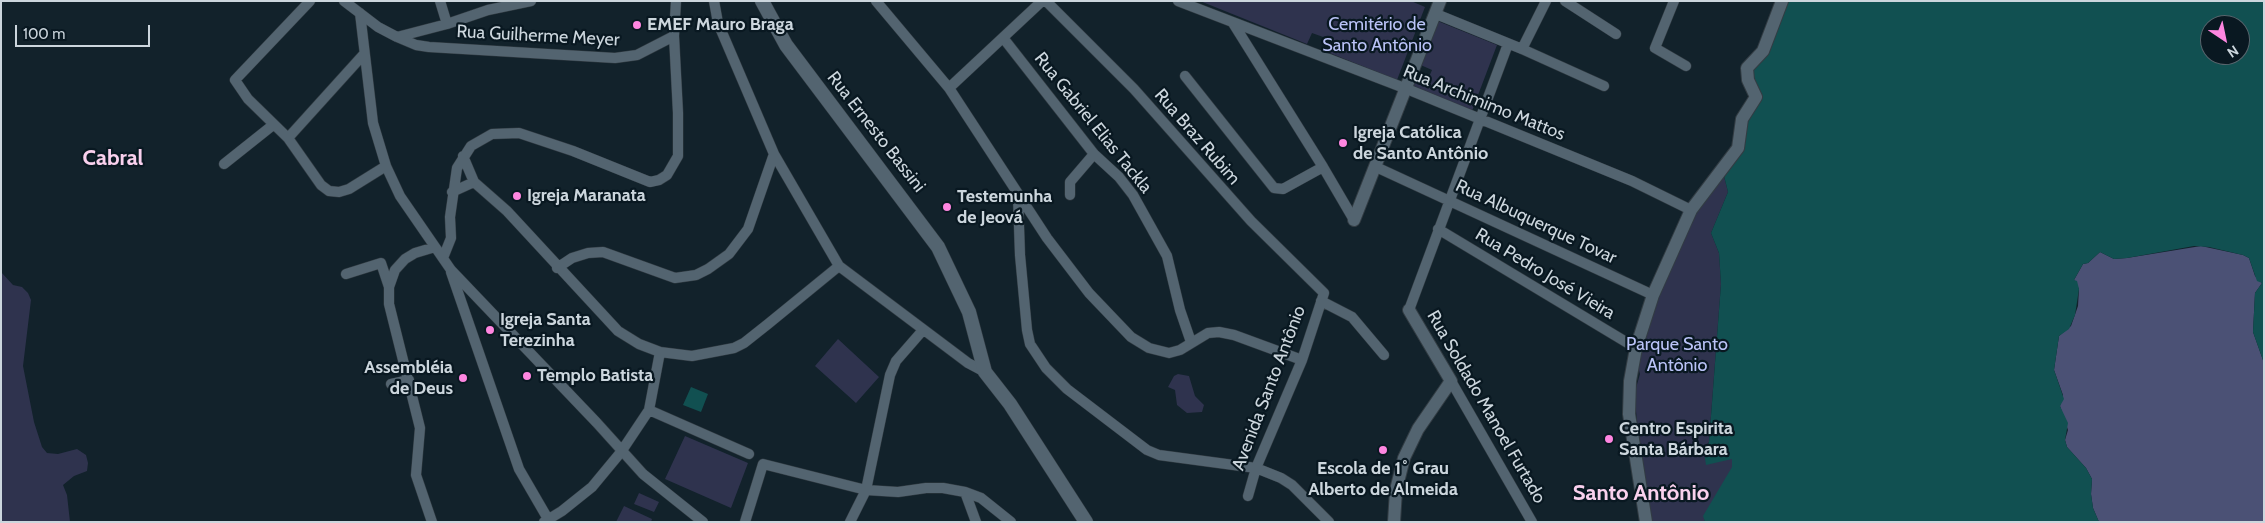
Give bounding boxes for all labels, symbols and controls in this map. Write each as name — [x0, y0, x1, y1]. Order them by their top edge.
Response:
place label: EMEF Mauro Braga — [647, 14, 794, 36]
park label: Cemitério de Santo Antônio — [1322, 14, 1432, 56]
scale bar — [18, 15, 152, 47]
north arrow — [2200, 15, 2250, 65]
marker: EMEF Mauro Braga — [631, 19, 643, 31]
street label: Rua Guilherme Meyer — [456, 21, 620, 51]
text: 100 m — [23, 25, 65, 43]
text: N — [2224, 41, 2242, 62]
street label: Rua Gabriel Elias Tackla — [1030, 48, 1156, 198]
street label: Rua Archimimo Mattos — [1400, 61, 1568, 145]
street label: Rua Ernesto Bassini — [822, 67, 930, 197]
street label: Rua Braz Rubim — [1150, 85, 1244, 189]
place label: Igreja Católica de Santo Antônio — [1353, 122, 1488, 164]
marker: Igreja Católica de Santo Antônio — [1337, 137, 1349, 149]
district label: Cabral — [83, 146, 143, 172]
street label: Rua Albuquerque Tovar — [1452, 175, 1620, 269]
place label: Igreja Maranata — [527, 185, 646, 207]
place label: Testemunha de Jeová — [957, 186, 1052, 228]
marker: Igreja Maranata — [511, 190, 523, 202]
marker: Testemunha de Jeová — [941, 201, 953, 213]
street label: Rua Pedro José Vieira — [1471, 224, 1619, 324]
street label: Avenida Santo Antônio — [1228, 303, 1310, 473]
street label: Rua Soldado Manoel Furtado — [1422, 307, 1550, 507]
place label: Igreja Santa Terezinha — [500, 309, 591, 352]
marker: Igreja Santa Terezinha — [484, 324, 496, 336]
park label: Parque Santo Antônio — [1626, 334, 1728, 376]
place label: Assembléia de Deus — [364, 357, 453, 399]
place label: Templo Batista — [537, 365, 653, 387]
marker: Templo Batista — [521, 370, 533, 382]
marker: Assembléia de Deus — [457, 372, 469, 384]
place label: Centro Espirita Santa Bárbara — [1619, 418, 1733, 460]
marker: Centro Espirita Santa Bárbara — [1603, 433, 1615, 445]
marker: Escola de 1˚ Grau Alberto de Almeida — [1377, 444, 1389, 456]
place label: Escola de 1˚ Grau Alberto de Almeida — [1308, 458, 1458, 500]
district label: Santo Antônio — [1573, 481, 1709, 507]

